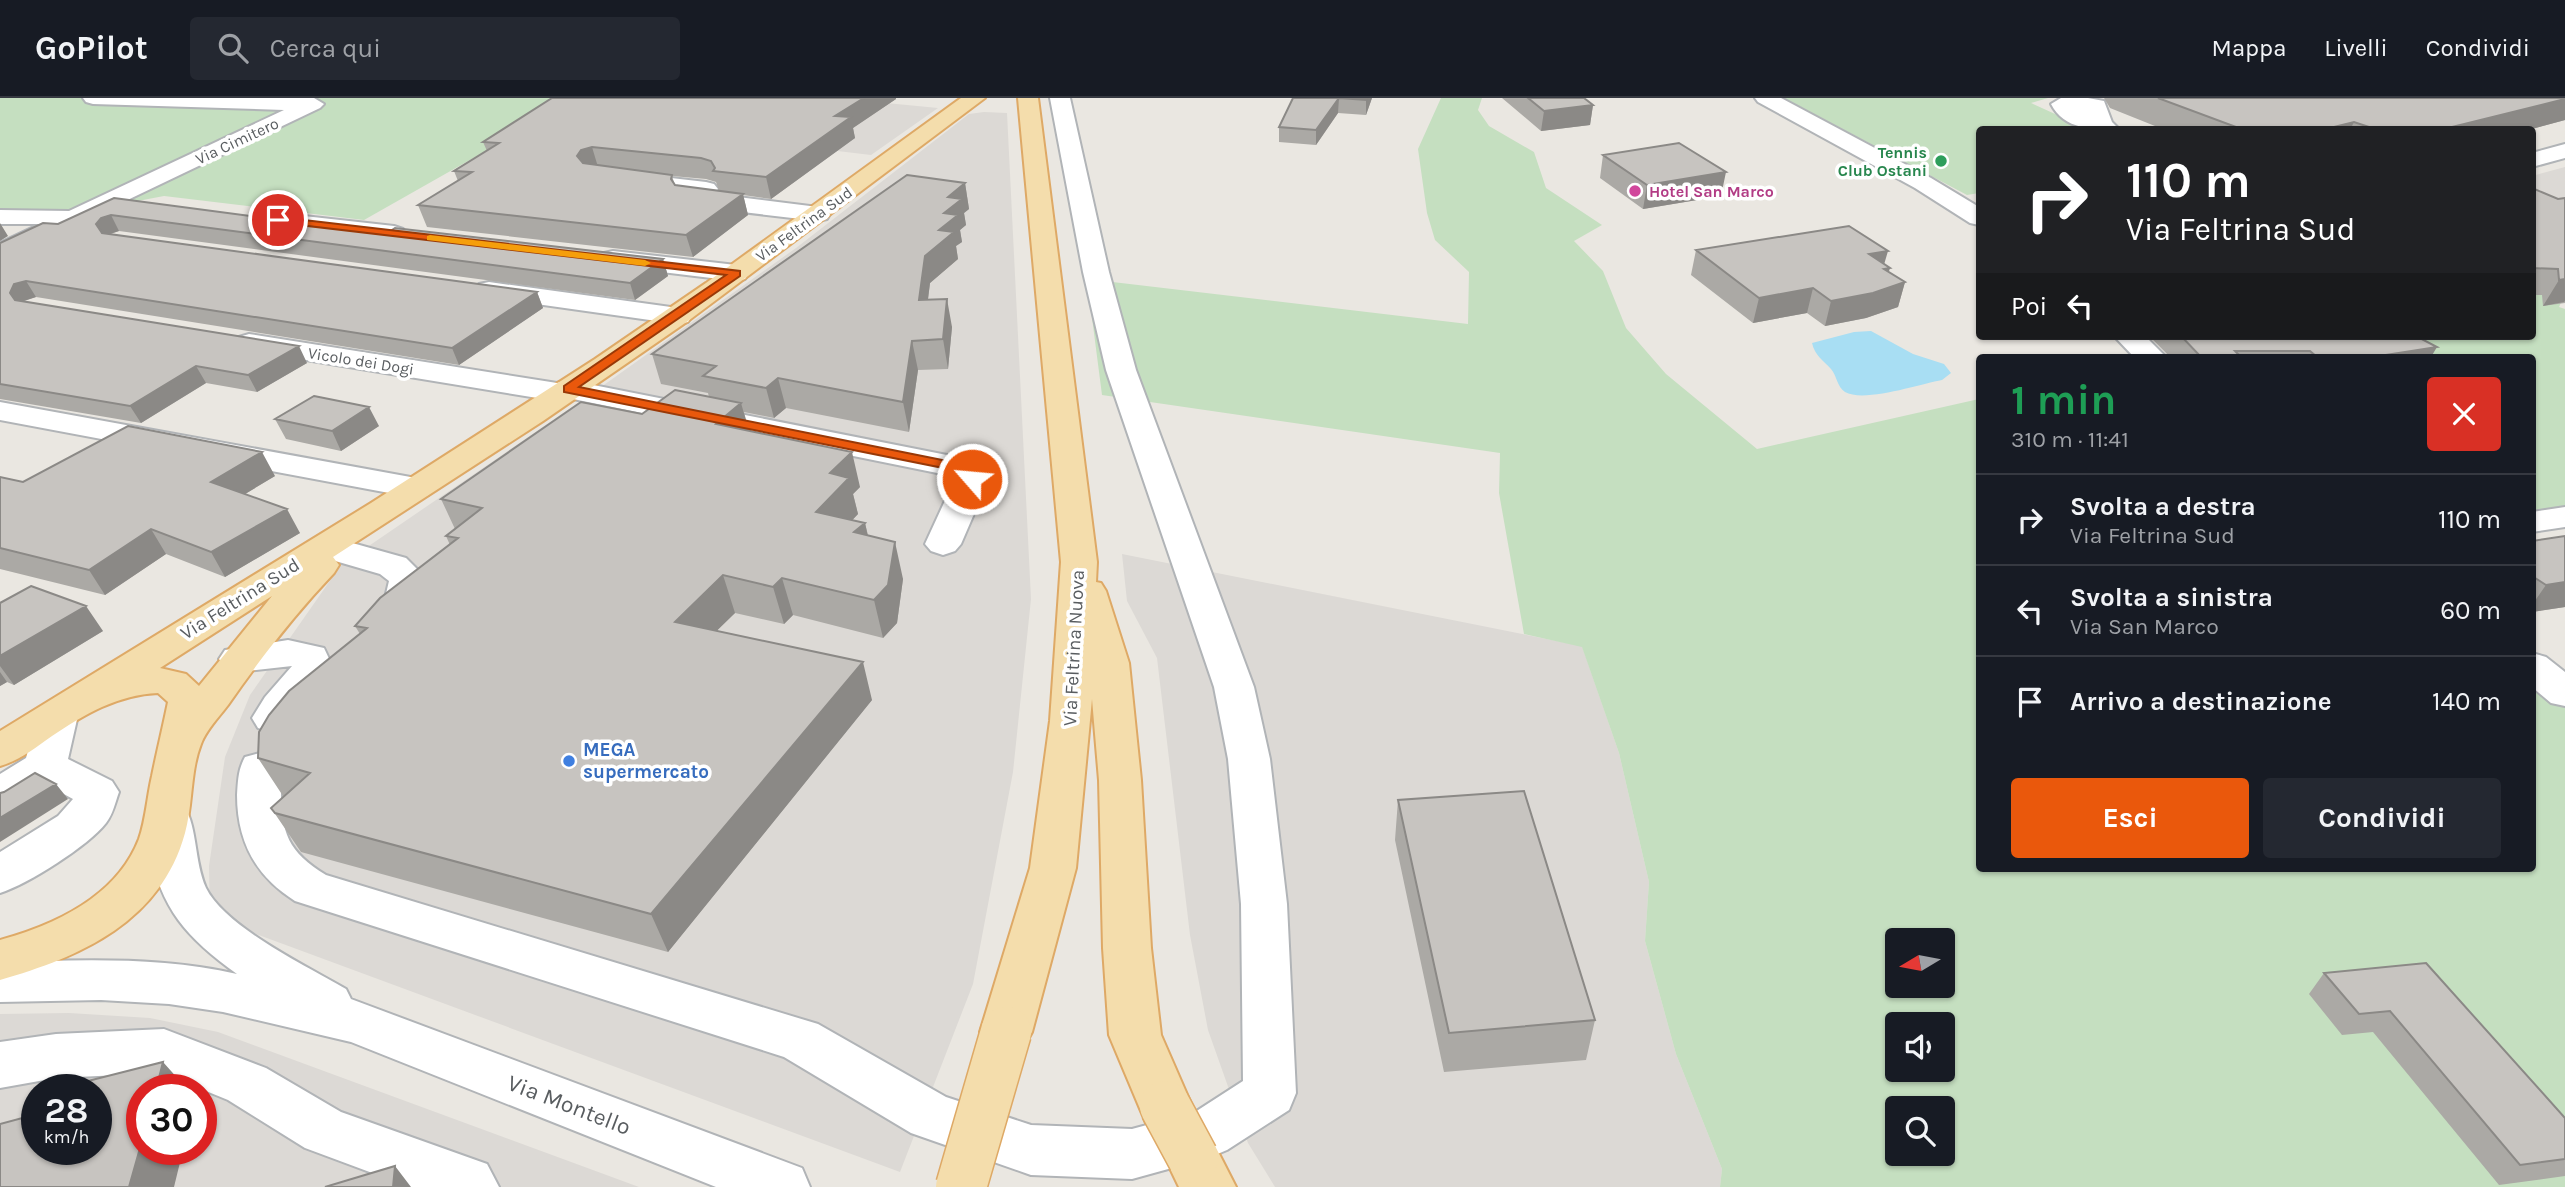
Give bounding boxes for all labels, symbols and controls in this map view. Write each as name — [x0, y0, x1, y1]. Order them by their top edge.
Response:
search box — [190, 17, 680, 80]
text: GoPilot — [35, 29, 148, 67]
icon: search — [214, 29, 252, 67]
text: Cerca qui — [270, 33, 381, 64]
text: Mappa — [2212, 34, 2286, 62]
text: Livelli — [2324, 34, 2388, 62]
text: Condividi — [2426, 34, 2530, 62]
street label: Via Cimitero — [192, 113, 282, 169]
place label: Tennis Club Ostani — [1838, 143, 1927, 180]
text: 110 m — [2126, 152, 2251, 209]
marker: Tennis Club Ostani — [1933, 153, 1949, 169]
icon: right — [2011, 154, 2102, 245]
place label: Hotel San Marco — [1649, 182, 1774, 201]
street label: Via Feltrina Sud — [752, 183, 856, 265]
marker: Hotel San Marco — [1627, 183, 1643, 199]
pin — [248, 190, 308, 250]
icon: arrive — [259, 201, 297, 239]
text: Via Feltrina Sud — [2126, 211, 2355, 248]
icon: left — [2061, 287, 2099, 325]
text: Poi — [2011, 291, 2047, 322]
street label: Vicolo dei Dogi — [307, 343, 415, 379]
text: 1 min — [2011, 375, 2116, 425]
button: close — [2427, 377, 2501, 451]
text: 310 m · 11:41 — [2011, 426, 2129, 453]
position arrow — [935, 442, 1009, 516]
text: Svolta a destra — [2070, 491, 2256, 522]
icon: right — [2011, 501, 2049, 539]
text: 110 m — [2438, 504, 2501, 535]
text: Via Feltrina Sud — [2070, 522, 2235, 549]
street label: Via Feltrina Sud — [176, 554, 304, 644]
street label: Via Feltrina Nuova — [1059, 569, 1089, 727]
text: Svolta a sinistra — [2070, 582, 2273, 613]
icon: left — [2011, 592, 2049, 630]
text: 60 m — [2440, 595, 2501, 626]
text: Via San Marco — [2070, 613, 2219, 640]
icon: arrive — [2011, 683, 2049, 721]
text: Arrivo a destinazione — [2070, 686, 2332, 717]
text: 140 m — [2432, 686, 2501, 717]
place label: MEGA supermercato — [583, 739, 709, 783]
marker: MEGA supermercato — [561, 753, 577, 769]
button: Esci — [2011, 778, 2249, 858]
button: Condividi — [2263, 778, 2501, 858]
north arrow — [1885, 928, 1955, 998]
map controls — [1885, 928, 1955, 1166]
button: sound — [1885, 1012, 1955, 1082]
street label: Via Montello — [504, 1069, 634, 1141]
speed limit sign: 30 — [126, 1074, 217, 1165]
text: 28 — [45, 1090, 88, 1131]
button: search — [1885, 1096, 1955, 1166]
text: km/h — [44, 1126, 89, 1148]

